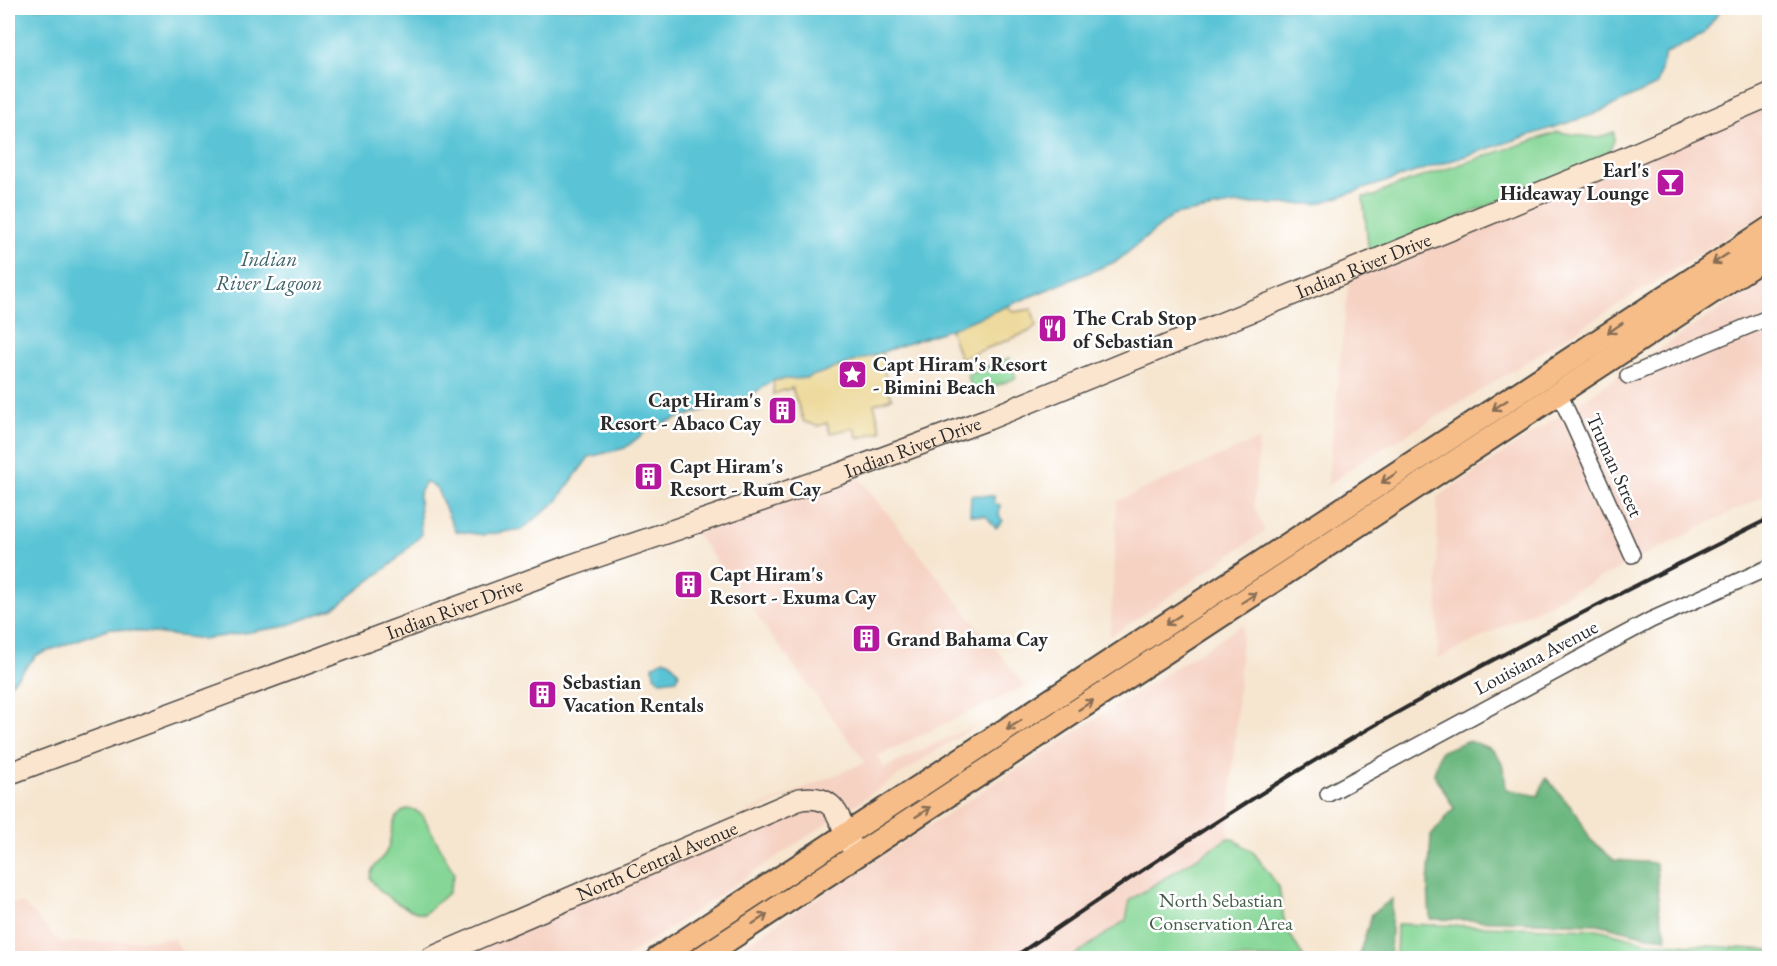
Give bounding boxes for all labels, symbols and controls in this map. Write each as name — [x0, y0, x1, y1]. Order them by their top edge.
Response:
place label: Earl's Hideaway Lounge — [1500, 157, 1649, 206]
bar icon: Earl's Hideaway Lounge — [1654, 166, 1686, 198]
street label: Indian River Drive — [1292, 226, 1435, 305]
water label: Indian River Lagoon — [216, 245, 322, 296]
one-way arrow — [1712, 253, 1729, 265]
place label: The Crab Stop of Sebastian — [1073, 305, 1196, 354]
restaurant icon: The Crab Stop of Sebastian — [1036, 313, 1068, 345]
one-way arrow — [1608, 322, 1624, 334]
place label: Capt Hiram's Resort - Bimini Beach — [873, 351, 1048, 400]
place icon: Capt Hiram's Resort - Bimini Beach — [836, 359, 868, 391]
place label: Capt Hiram's Resort - Abaco Cay — [600, 387, 761, 436]
building icon: Capt Hiram's Resort - Abaco Cay — [766, 395, 798, 427]
one-way arrow — [1492, 399, 1509, 411]
street label: Truman Street — [1581, 409, 1650, 521]
street label: Indian River Drive — [841, 410, 985, 484]
place label: Capt Hiram's Resort - Rum Cay — [670, 453, 821, 502]
building icon: Capt Hiram's Resort - Rum Cay — [633, 461, 665, 493]
one-way arrow — [1381, 472, 1398, 484]
place label: Capt Hiram's Resort - Exuma Cay — [710, 561, 877, 610]
building icon: Capt Hiram's Resort - Exuma Cay — [673, 569, 705, 601]
street label: Indian River Drive — [382, 571, 526, 646]
one-way arrow — [1240, 591, 1257, 604]
one-way arrow — [1165, 613, 1182, 626]
street label: Louisiana Avenue — [1470, 613, 1602, 700]
building icon: Grand Bahama Cay — [850, 623, 882, 655]
place label: Grand Bahama Cay — [887, 626, 1048, 652]
place label: Sebastian Vacation Rentals — [563, 669, 704, 718]
building icon: Sebastian Vacation Rentals — [526, 678, 558, 710]
one-way arrow — [1077, 699, 1093, 711]
one-way arrow — [1006, 719, 1023, 731]
one-way arrow — [914, 806, 931, 818]
street label: North Central Avenue — [572, 814, 742, 907]
park label: North Sebastian Conservation Area — [1149, 887, 1293, 936]
one-way arrow — [751, 913, 768, 925]

